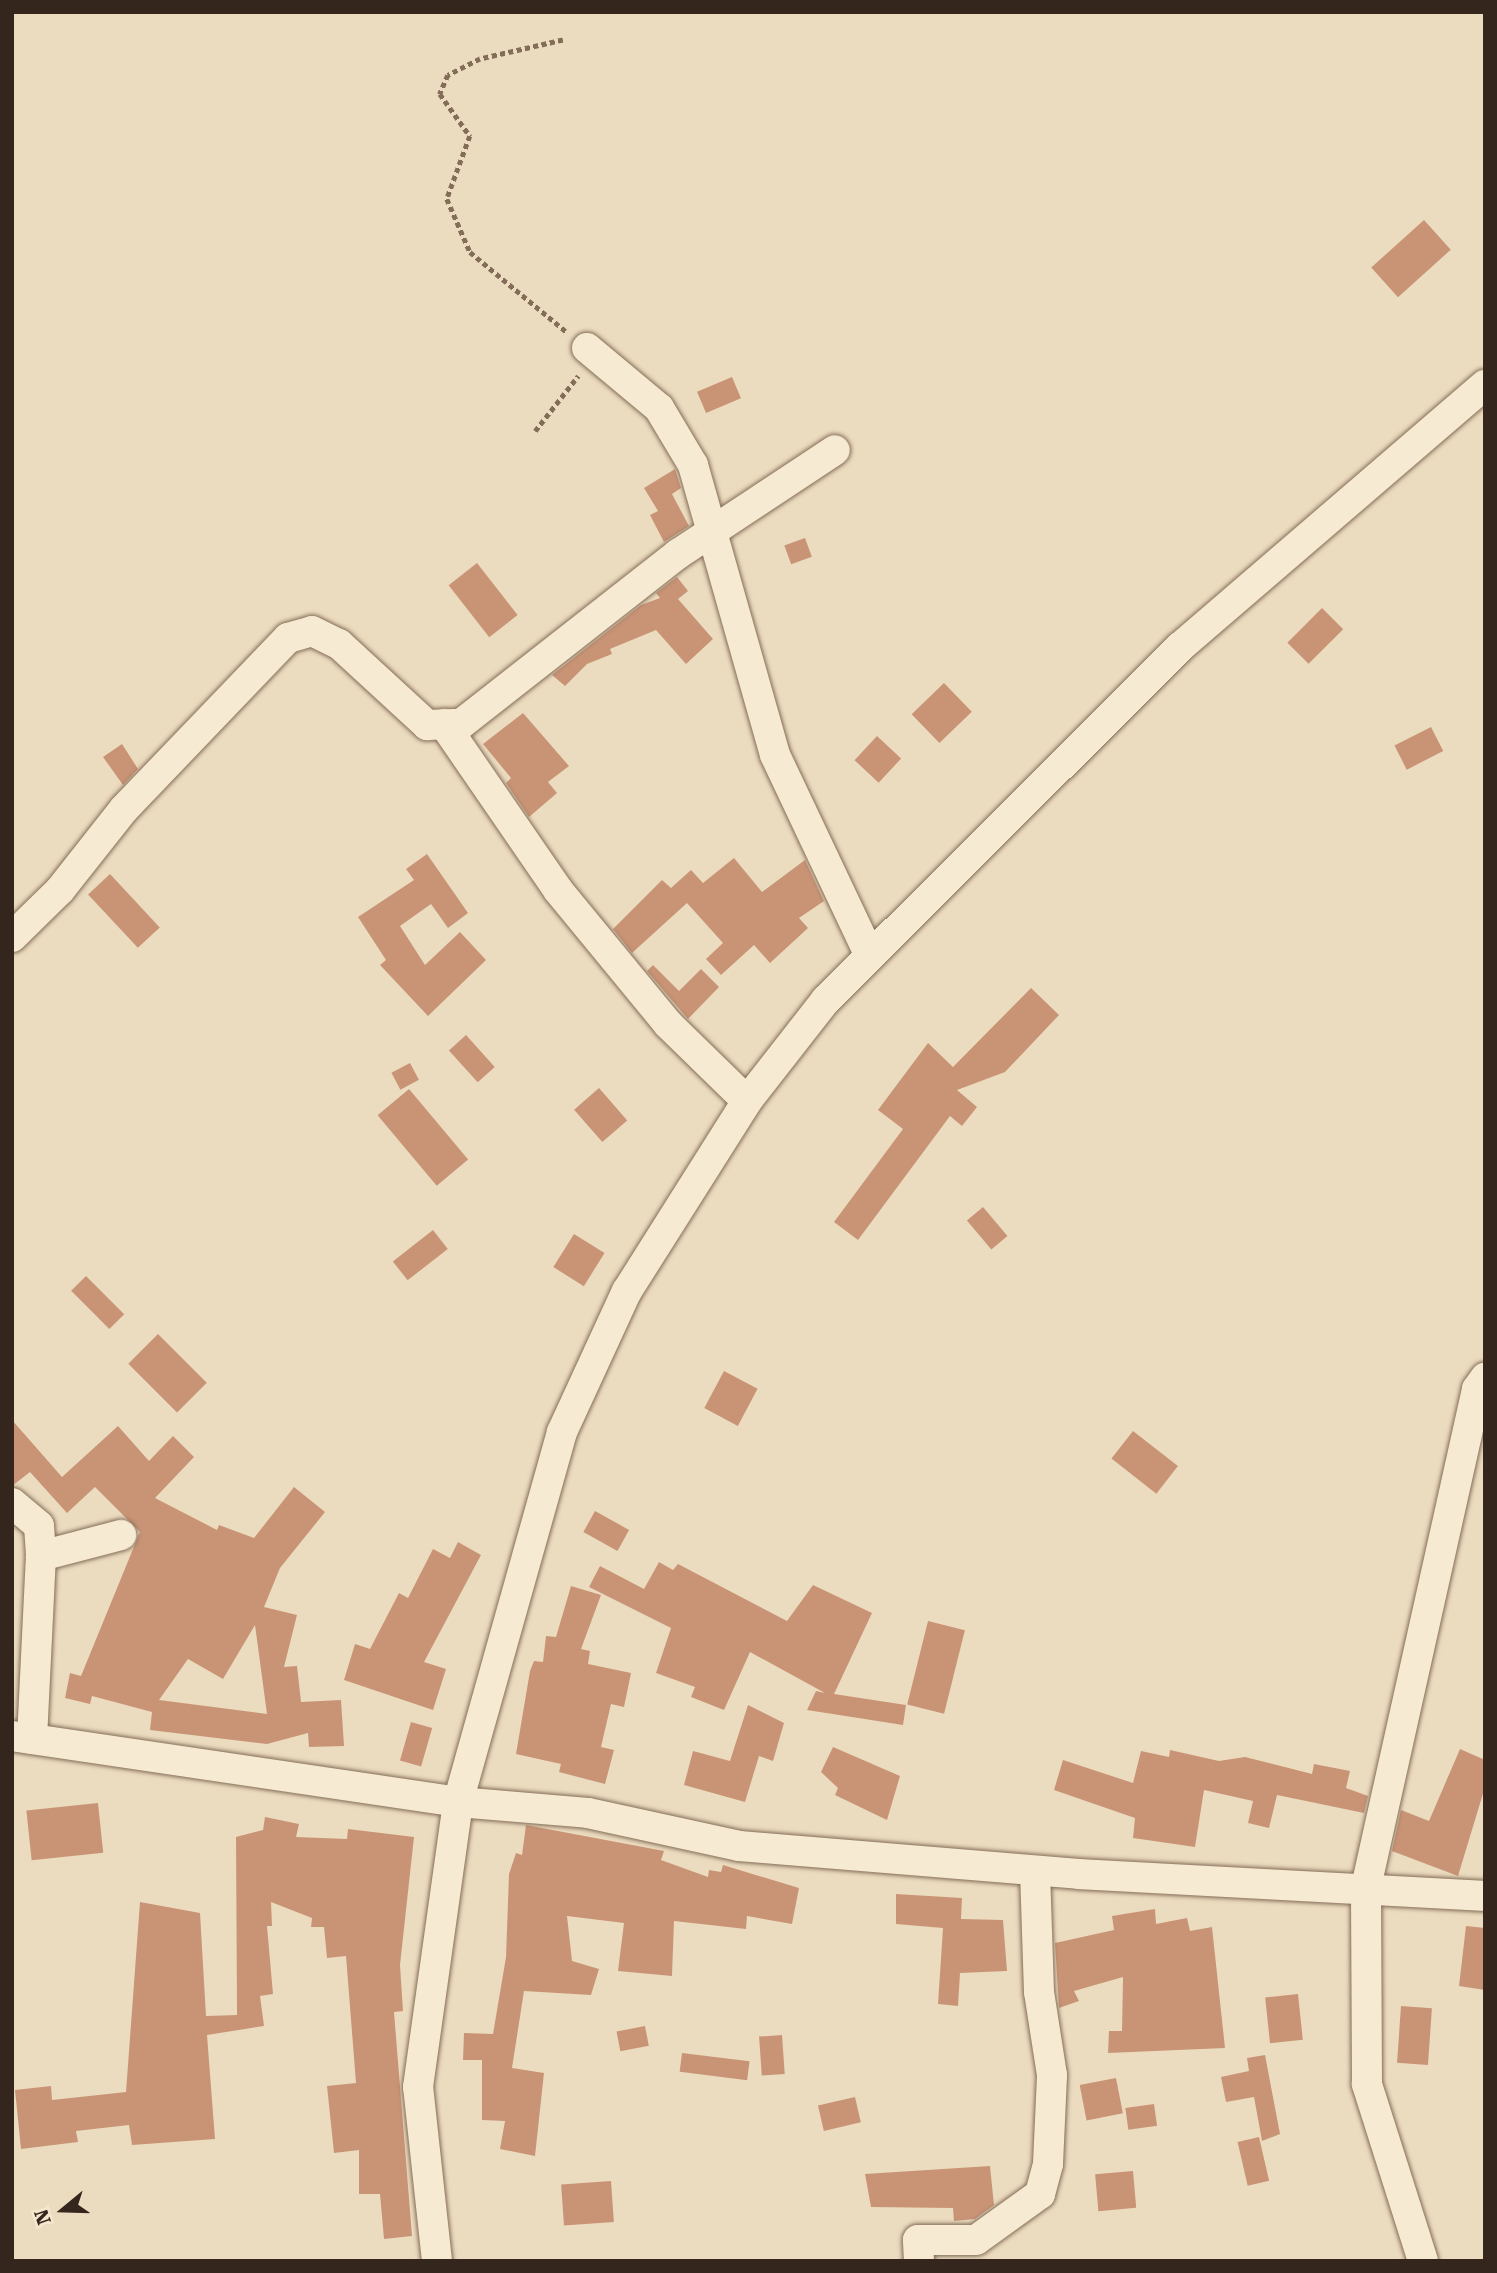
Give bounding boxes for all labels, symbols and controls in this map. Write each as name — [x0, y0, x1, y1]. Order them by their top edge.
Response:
north arrow — [28, 2175, 98, 2245]
text: N — [29, 2206, 56, 2228]

